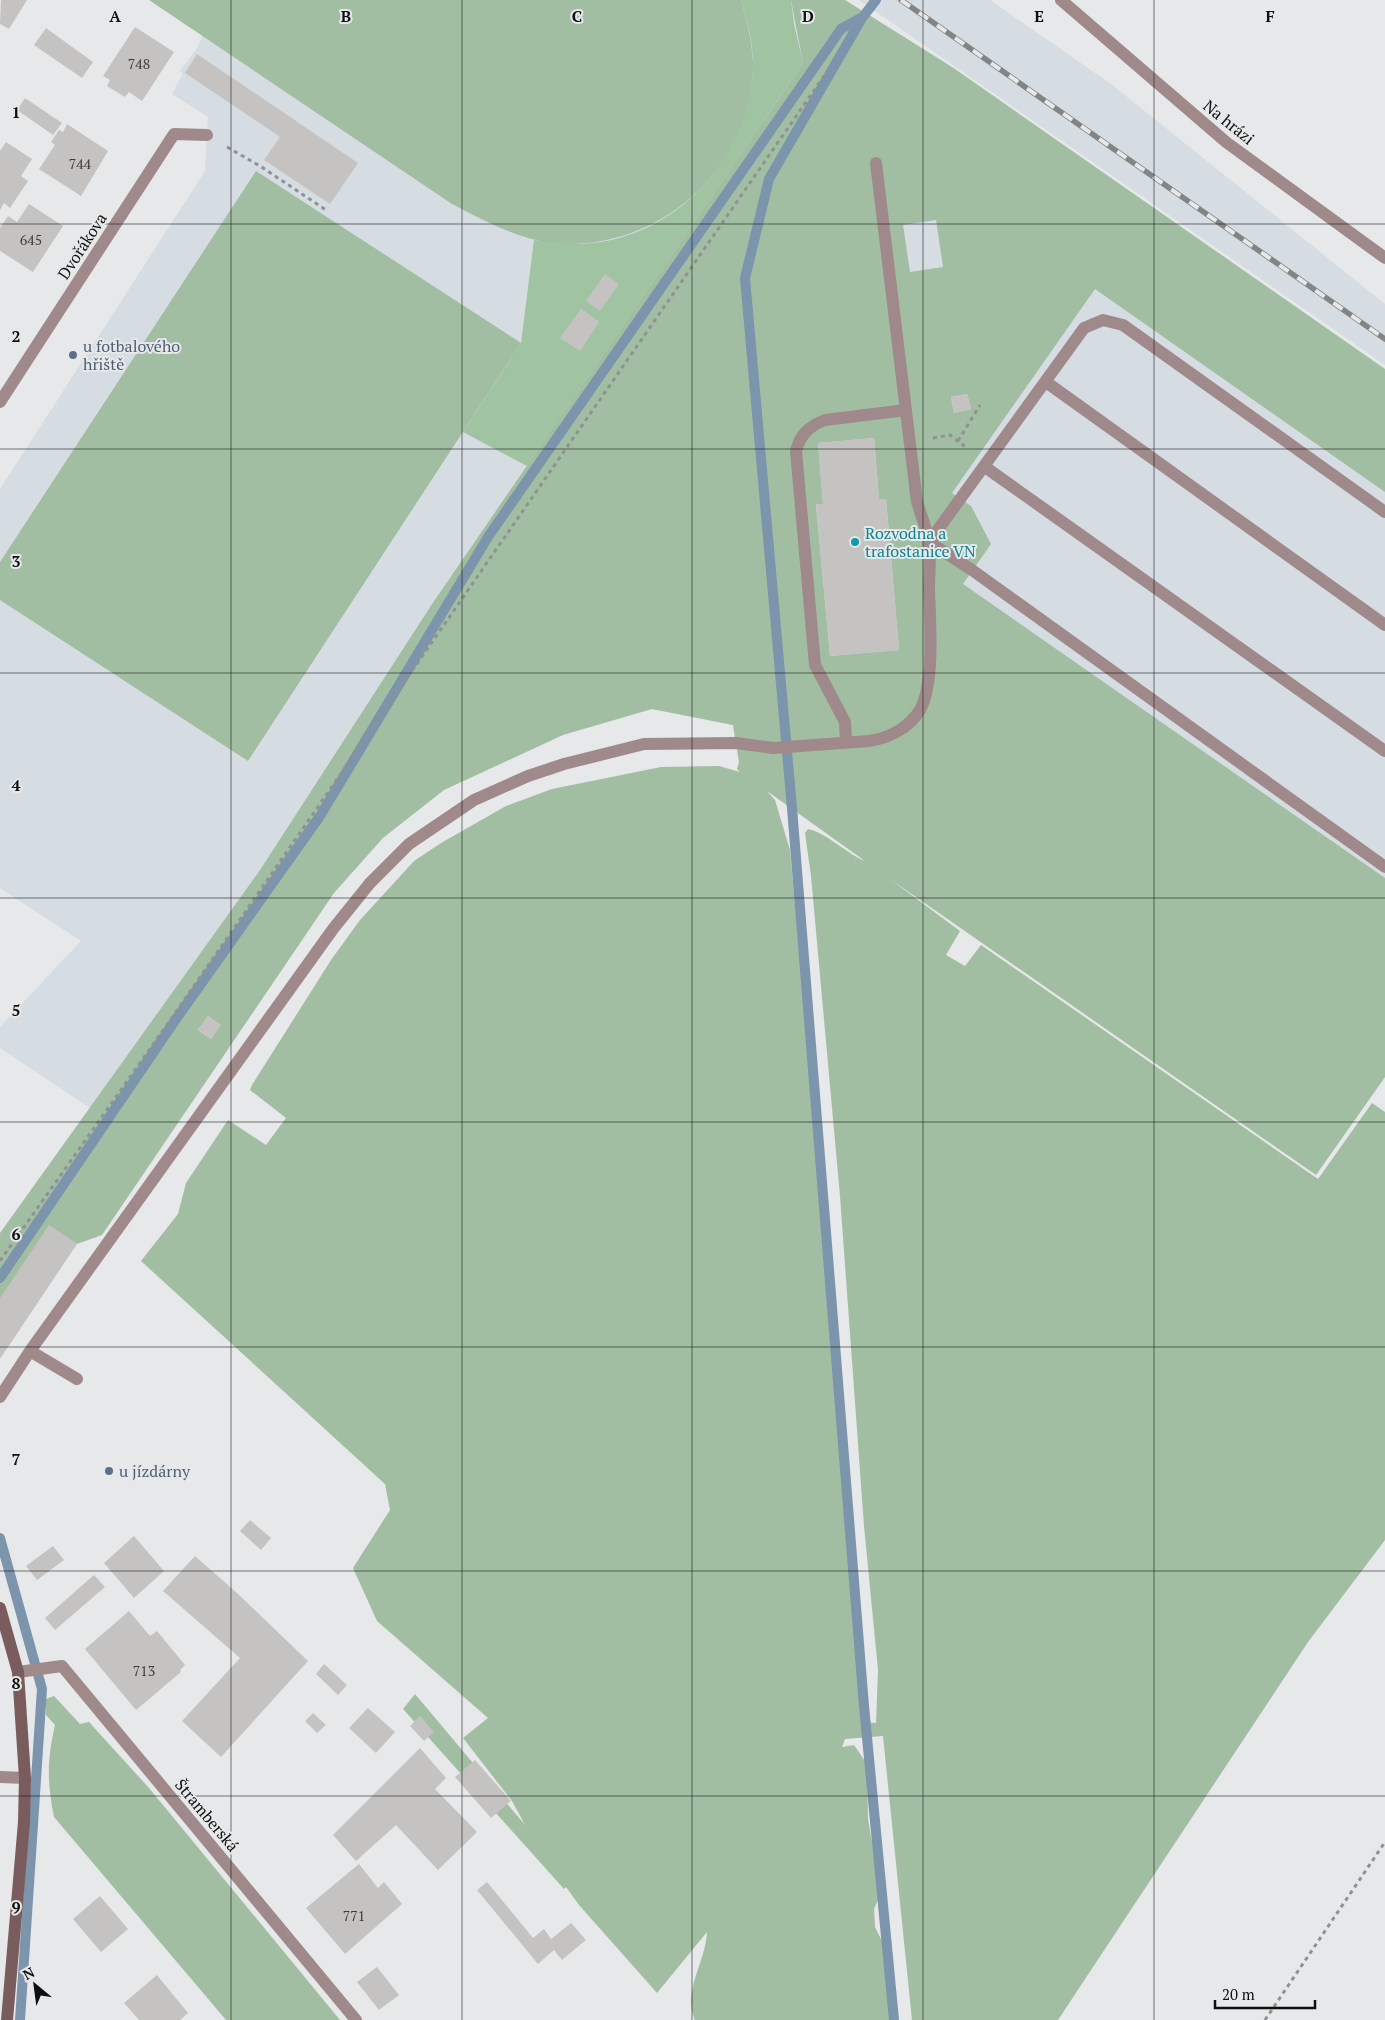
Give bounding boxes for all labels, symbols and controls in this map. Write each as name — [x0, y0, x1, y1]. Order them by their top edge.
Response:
text: A — [109, 5, 121, 27]
text: B — [341, 5, 351, 27]
text: C — [572, 5, 582, 27]
text: D — [802, 5, 814, 27]
text: E — [1034, 5, 1044, 27]
text: F — [1265, 5, 1275, 27]
house number: 748 — [128, 54, 150, 73]
street label: Na hrázi — [1199, 95, 1259, 150]
text: 1 — [11, 101, 21, 123]
house number: 744 — [69, 154, 92, 173]
street label: Dvořákova — [52, 209, 112, 283]
house number: 645 — [20, 230, 42, 249]
text: 2 — [11, 325, 21, 347]
place label: u fotbalového hřiště — [83, 335, 180, 375]
marker: u fotbalového hřiště — [67, 349, 79, 361]
place label: Rozvodna a trafostanice VN — [865, 522, 976, 562]
marker: Rozvodna a trafostanice VN — [849, 536, 861, 548]
text: 3 — [11, 550, 21, 572]
text: 4 — [11, 774, 21, 796]
text: 5 — [11, 999, 21, 1021]
text: 6 — [11, 1223, 21, 1245]
text: 7 — [11, 1448, 21, 1470]
place label: u jízdárny — [119, 1460, 191, 1482]
marker: u jízdárny — [103, 1465, 115, 1477]
house number: 713 — [133, 1661, 155, 1680]
text: 8 — [11, 1672, 21, 1694]
street label: Štramberská — [170, 1774, 244, 1856]
text: 9 — [11, 1896, 21, 1918]
house number: 771 — [343, 1906, 365, 1925]
north arrow — [10, 1960, 60, 2010]
text: N — [19, 1962, 38, 1984]
scale bar — [1215, 1978, 1315, 2010]
text: 20 m — [1222, 1984, 1255, 2004]

